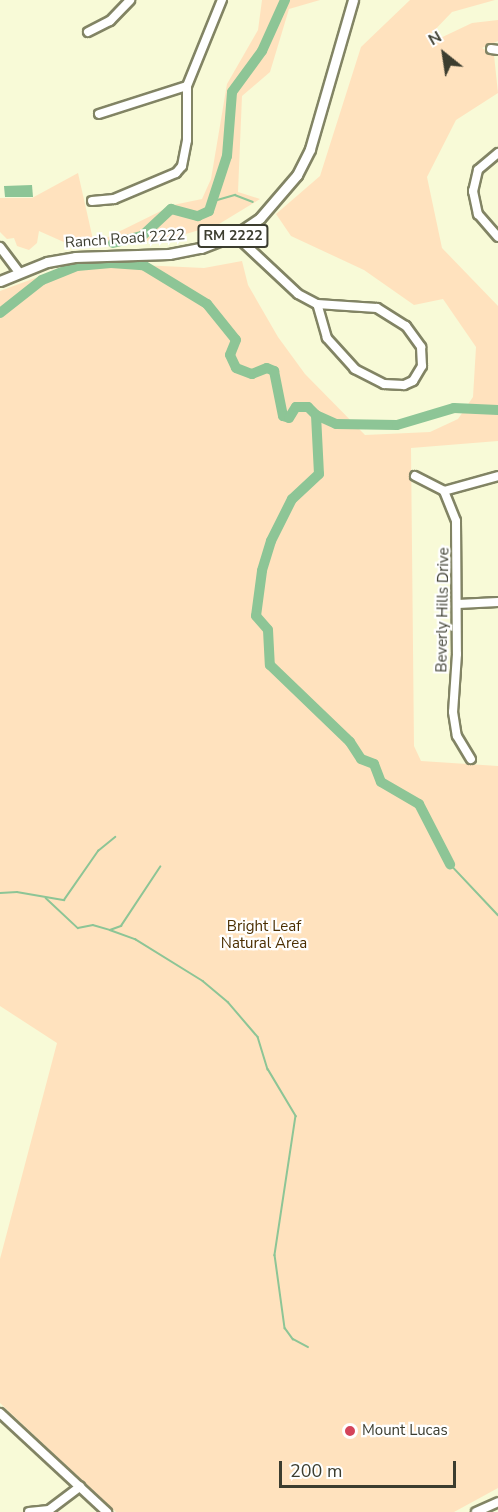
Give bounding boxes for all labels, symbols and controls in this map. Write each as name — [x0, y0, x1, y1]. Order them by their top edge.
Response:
north arrow — [414, 24, 474, 84]
text: N — [424, 26, 446, 51]
road number: RM 2222 — [197, 225, 269, 247]
street label: Ranch Road 2222 — [64, 226, 186, 252]
street label: Beverly Hills Drive — [433, 547, 453, 673]
park label: Bright Leaf Natural Area — [221, 917, 307, 952]
place label: Mount Lucas — [362, 1422, 448, 1440]
marker: Mount Lucas — [343, 1424, 357, 1438]
scale bar — [282, 1449, 459, 1487]
text: 200 m — [290, 1459, 342, 1483]

